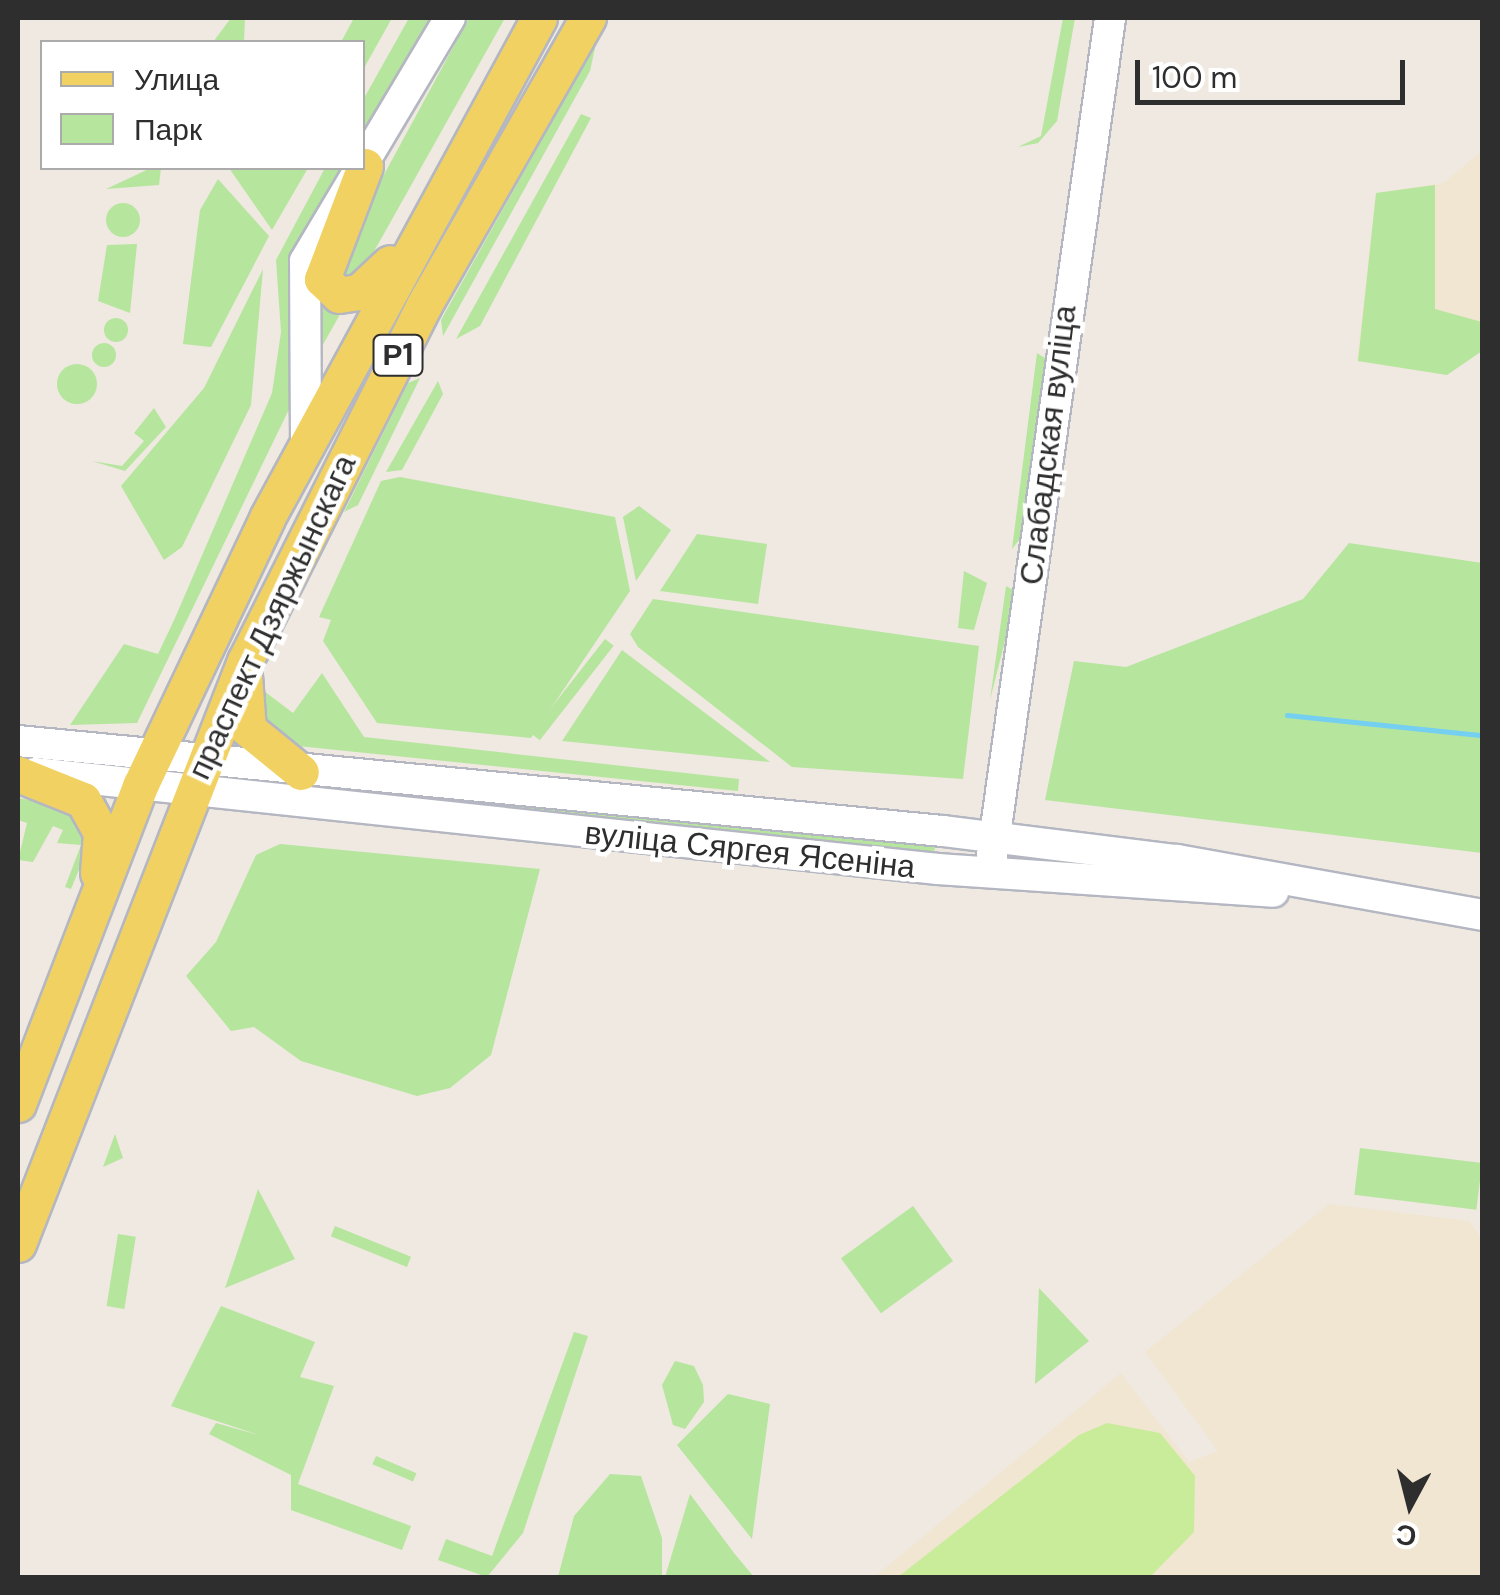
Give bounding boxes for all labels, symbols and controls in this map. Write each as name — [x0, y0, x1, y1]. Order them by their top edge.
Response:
legend — [40, 40, 365, 170]
scale bar — [1140, 40, 1410, 102]
text: 100 m — [1152, 58, 1237, 97]
text: Улица — [134, 60, 219, 99]
text: Парк — [134, 110, 202, 149]
street label: Слабадская вуліца — [1012, 303, 1084, 587]
road number: Р1 — [370, 330, 426, 380]
street label: праспект Дзяржынскага — [180, 449, 364, 785]
street label: вуліца Сяргея Ясеніна — [583, 814, 917, 886]
north arrow — [1360, 1455, 1460, 1555]
text: С — [1394, 1516, 1419, 1555]

